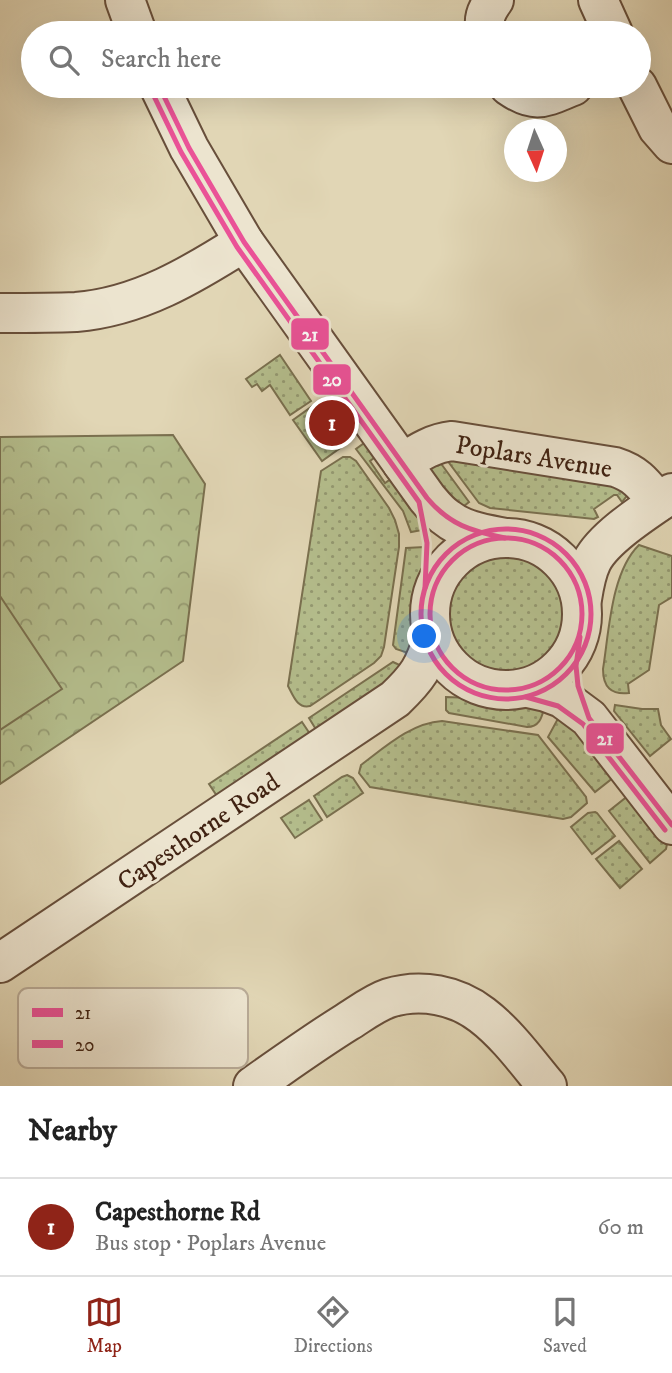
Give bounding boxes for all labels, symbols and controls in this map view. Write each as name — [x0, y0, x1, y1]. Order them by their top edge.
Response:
search box — [21, 21, 651, 98]
icon: search — [45, 41, 83, 79]
text: Search here — [101, 43, 221, 76]
north arrow — [504, 119, 567, 182]
line badge: 21 — [290, 317, 330, 351]
text: 21 — [302, 324, 318, 347]
line badge: 20 — [312, 363, 352, 396]
text: 20 — [322, 369, 342, 392]
pin: 1 — [309, 397, 355, 449]
street label: Poplars Avenue — [453, 429, 614, 486]
your location — [407, 619, 441, 653]
line badge: 21 — [585, 722, 625, 755]
text: 21 — [597, 728, 613, 751]
street label: Capesthorne Road — [111, 766, 286, 899]
legend — [18, 988, 248, 1068]
text: 21 — [75, 1002, 91, 1025]
text: 20 — [75, 1034, 95, 1057]
text: Nearby — [28, 1113, 117, 1150]
text: Capesthorne Rd — [95, 1196, 260, 1229]
text: 1 — [47, 1213, 55, 1242]
text: 60 m — [597, 1213, 644, 1242]
text: Bus stop · Poplars Avenue — [95, 1229, 326, 1258]
tab: Map — [85, 1293, 123, 1358]
tab: Directions — [294, 1293, 373, 1358]
tab: Saved — [543, 1293, 587, 1358]

